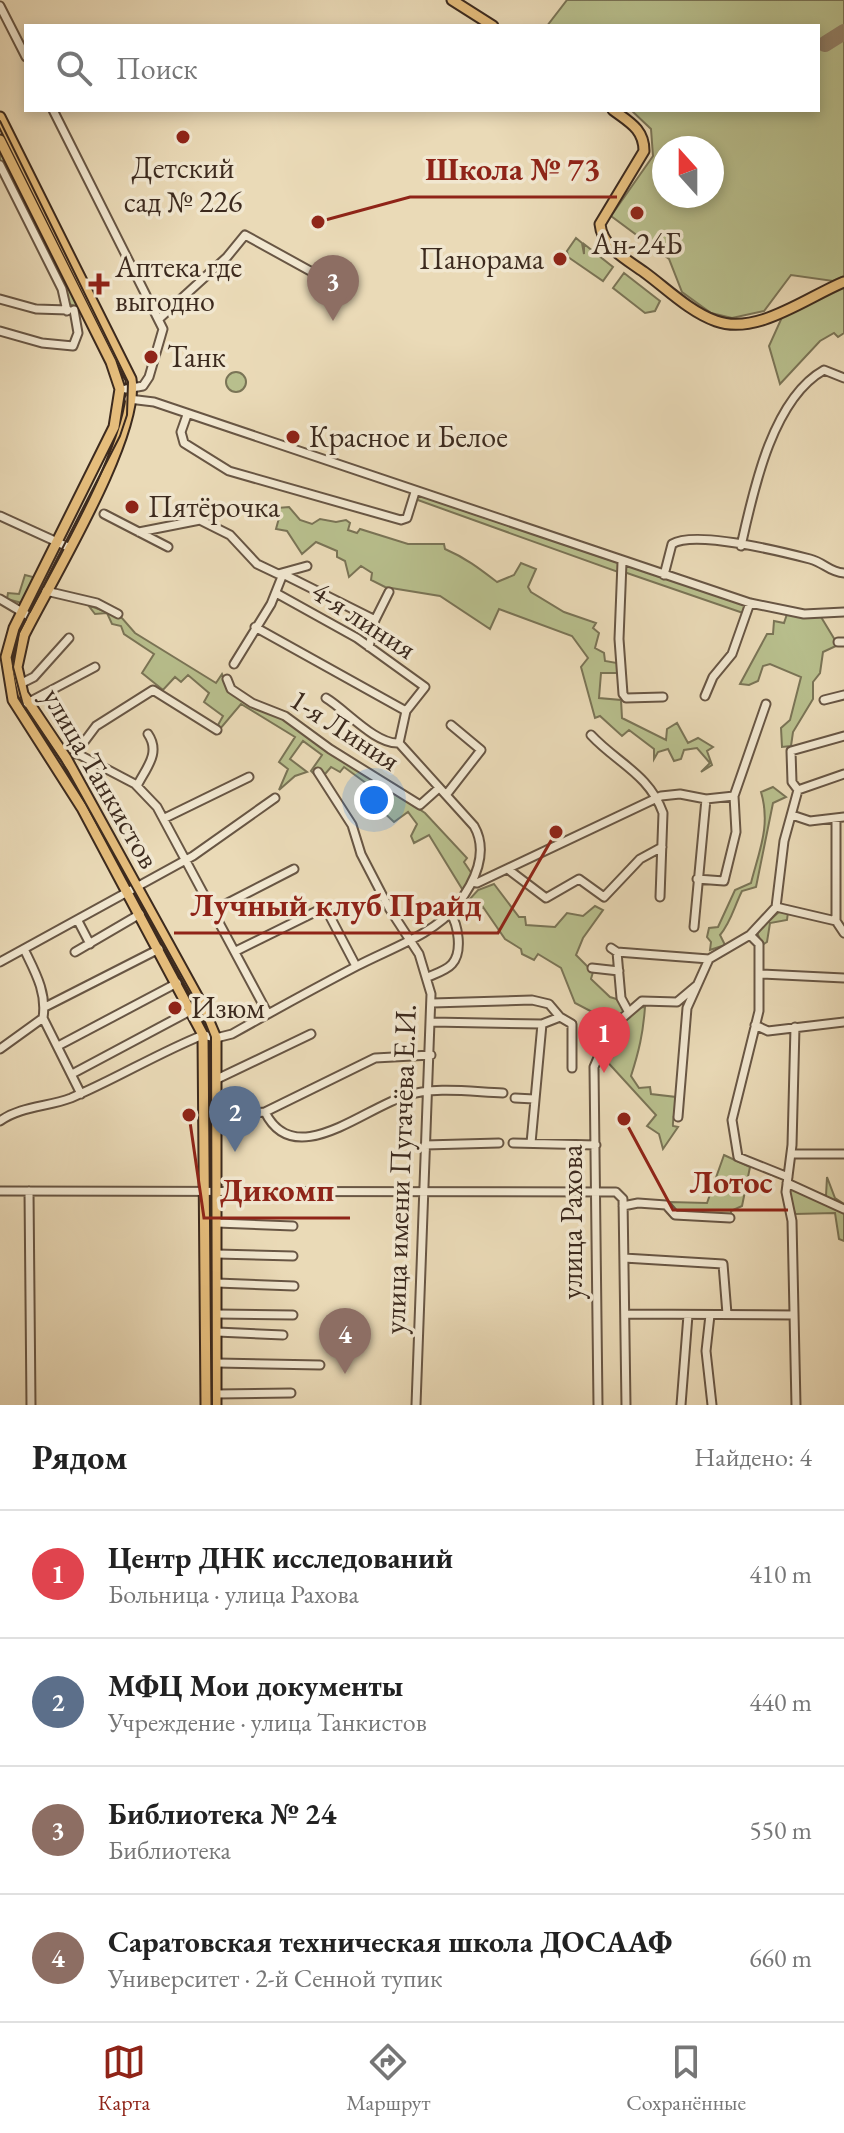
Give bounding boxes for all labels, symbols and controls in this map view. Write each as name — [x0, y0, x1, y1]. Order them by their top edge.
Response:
search box — [24, 24, 820, 112]
icon: search — [52, 46, 96, 90]
text: Поиск — [116, 49, 198, 88]
marker: Детский сад № 226 — [174, 128, 192, 146]
north arrow — [652, 136, 724, 208]
callout: Школа № 73 — [410, 141, 617, 197]
place label: Детский сад № 226 — [124, 148, 242, 221]
text: Школа № 73 — [425, 148, 601, 190]
marker: Ан-24Б — [628, 204, 646, 222]
place label: Ан-24Б — [590, 224, 683, 263]
place label: Панорама — [419, 239, 544, 278]
place label: Аптека где выгодно — [114, 247, 242, 320]
marker: Панорама — [551, 250, 569, 268]
pin: 3 — [307, 255, 359, 321]
marker: Аптека где выгодно — [90, 275, 108, 293]
place label: Танк — [167, 337, 226, 376]
marker: Танк — [142, 348, 160, 366]
place label: Красное и Белое — [309, 417, 508, 456]
marker: Красное и Белое — [284, 428, 302, 446]
place label: Пятёрочка — [148, 487, 280, 526]
marker: Пятёрочка — [123, 498, 141, 516]
street label: 4-я линия — [305, 571, 424, 668]
street label: 1-я Линия — [283, 679, 408, 780]
street label: улица Танкистов — [34, 680, 169, 875]
your location — [354, 780, 394, 820]
callout: Лучный клуб Прайд — [174, 877, 498, 933]
text: Лучный клуб Прайд — [190, 884, 482, 926]
place label: Изюм — [191, 988, 265, 1027]
marker: Изюм — [166, 999, 184, 1017]
street label: улица имени Пугачёва Е.И. — [374, 1003, 425, 1335]
pin: 1 — [578, 1007, 630, 1073]
pin: 2 — [209, 1086, 261, 1152]
street label: улица Рахова — [552, 1145, 591, 1299]
callout: Лотос — [673, 1154, 788, 1210]
text: Лотос — [689, 1161, 773, 1203]
callout: Дикомп — [204, 1162, 350, 1218]
text: Дикомп — [220, 1169, 334, 1211]
pin: 4 — [319, 1308, 371, 1374]
text: Рядом — [32, 1435, 127, 1479]
text: Найдено: 4 — [694, 1440, 812, 1474]
text: Центр ДНК исследований — [108, 1538, 453, 1577]
text: 1 — [51, 1557, 65, 1591]
text: 410 m — [749, 1557, 812, 1591]
text: Больница · улица Рахова — [108, 1577, 359, 1611]
text: МФЦ Мои документы — [108, 1666, 403, 1705]
text: 2 — [51, 1685, 65, 1719]
text: 440 m — [749, 1685, 812, 1719]
text: Учреждение · улица Танкистов — [108, 1705, 427, 1739]
text: Библиотека № 24 — [108, 1794, 336, 1833]
text: 3 — [51, 1813, 65, 1847]
text: 550 m — [749, 1813, 812, 1847]
text: Библиотека — [108, 1833, 231, 1867]
text: Саратовская техническая школа ДОСААФ — [108, 1922, 672, 1961]
text: 4 — [51, 1941, 65, 1975]
text: 660 m — [749, 1941, 812, 1975]
text: Университет · 2-й Сенной тупик — [108, 1961, 442, 1995]
tab: Карта — [98, 2040, 150, 2117]
tab: Маршрут — [346, 2040, 430, 2117]
tab: Сохранённые — [626, 2040, 746, 2117]

